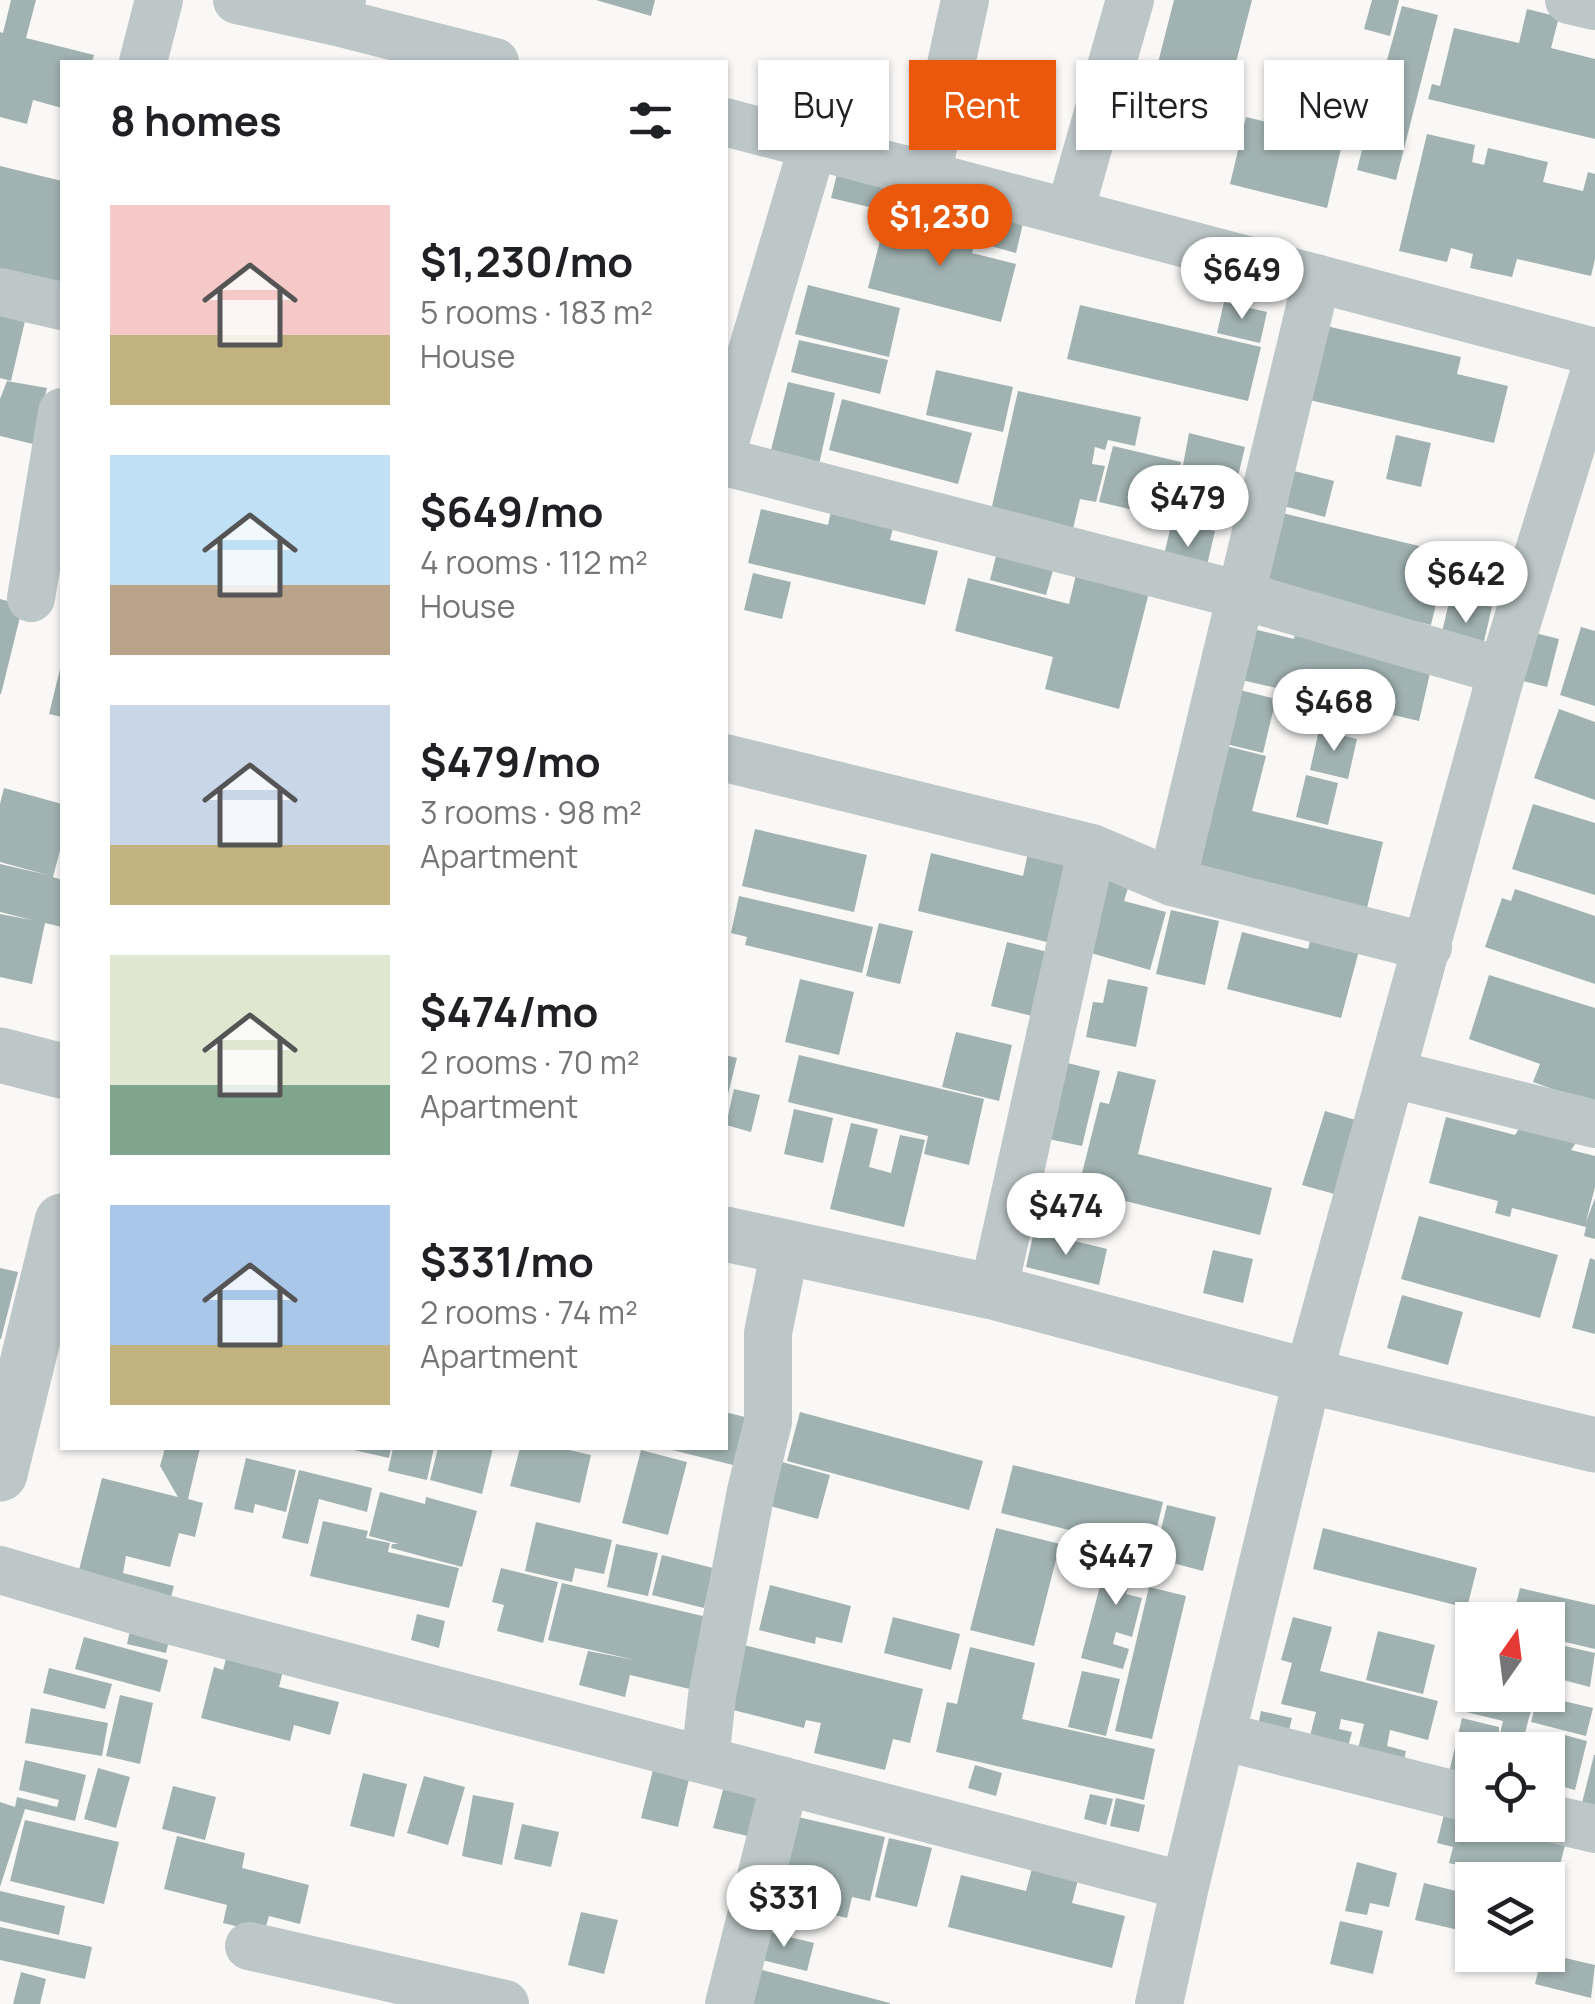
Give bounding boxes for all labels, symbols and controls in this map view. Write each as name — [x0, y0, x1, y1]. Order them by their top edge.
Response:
chip: Buy — [758, 60, 889, 150]
chip: Rent — [909, 60, 1056, 150]
chip: Filters — [1076, 60, 1244, 150]
chip: New — [1264, 60, 1404, 150]
text: 8 homes — [110, 91, 282, 149]
icon: filters — [623, 93, 678, 148]
pin: $1,230 — [859, 184, 1021, 269]
text: $1,230 — [889, 194, 991, 238]
text: $1,230/mo — [420, 232, 633, 290]
pin: $649 — [1183, 237, 1301, 322]
icon: home — [190, 245, 310, 365]
text: $649 — [1203, 247, 1281, 291]
text: 5 rooms · 183 m² — [420, 290, 653, 334]
text: House — [420, 334, 515, 378]
pin: $479 — [1129, 465, 1247, 550]
text: $479 — [1150, 475, 1226, 519]
text: $649/mo — [420, 482, 603, 540]
icon: home — [190, 495, 310, 615]
text: 4 rooms · 112 m² — [420, 540, 648, 584]
pin: $642 — [1407, 541, 1525, 626]
text: $642 — [1427, 551, 1505, 595]
text: House — [420, 584, 515, 628]
pin: $468 — [1275, 669, 1393, 754]
text: $468 — [1294, 679, 1374, 723]
text: $479/mo — [420, 732, 601, 790]
icon: home — [190, 745, 310, 865]
text: 3 rooms · 98 m² — [420, 790, 642, 834]
text: Apartment — [420, 834, 578, 878]
text: $474/mo — [420, 982, 599, 1040]
icon: home — [190, 995, 310, 1115]
text: 2 rooms · 70 m² — [420, 1040, 640, 1084]
text: Apartment — [420, 1084, 578, 1128]
pin: $474 — [1007, 1173, 1125, 1258]
text: $474 — [1029, 1183, 1103, 1227]
text: $331/mo — [420, 1232, 594, 1290]
icon: home — [190, 1245, 310, 1365]
text: 2 rooms · 74 m² — [420, 1290, 638, 1334]
text: Apartment — [420, 1334, 578, 1378]
pin: $447 — [1057, 1523, 1175, 1608]
text: $447 — [1078, 1533, 1154, 1577]
north arrow — [1455, 1602, 1565, 1712]
map controls — [1455, 1602, 1565, 1972]
button: locate — [1455, 1732, 1565, 1842]
button: layers — [1455, 1862, 1565, 1972]
pin: $331 — [725, 1865, 843, 1950]
text: $331 — [748, 1875, 820, 1919]

